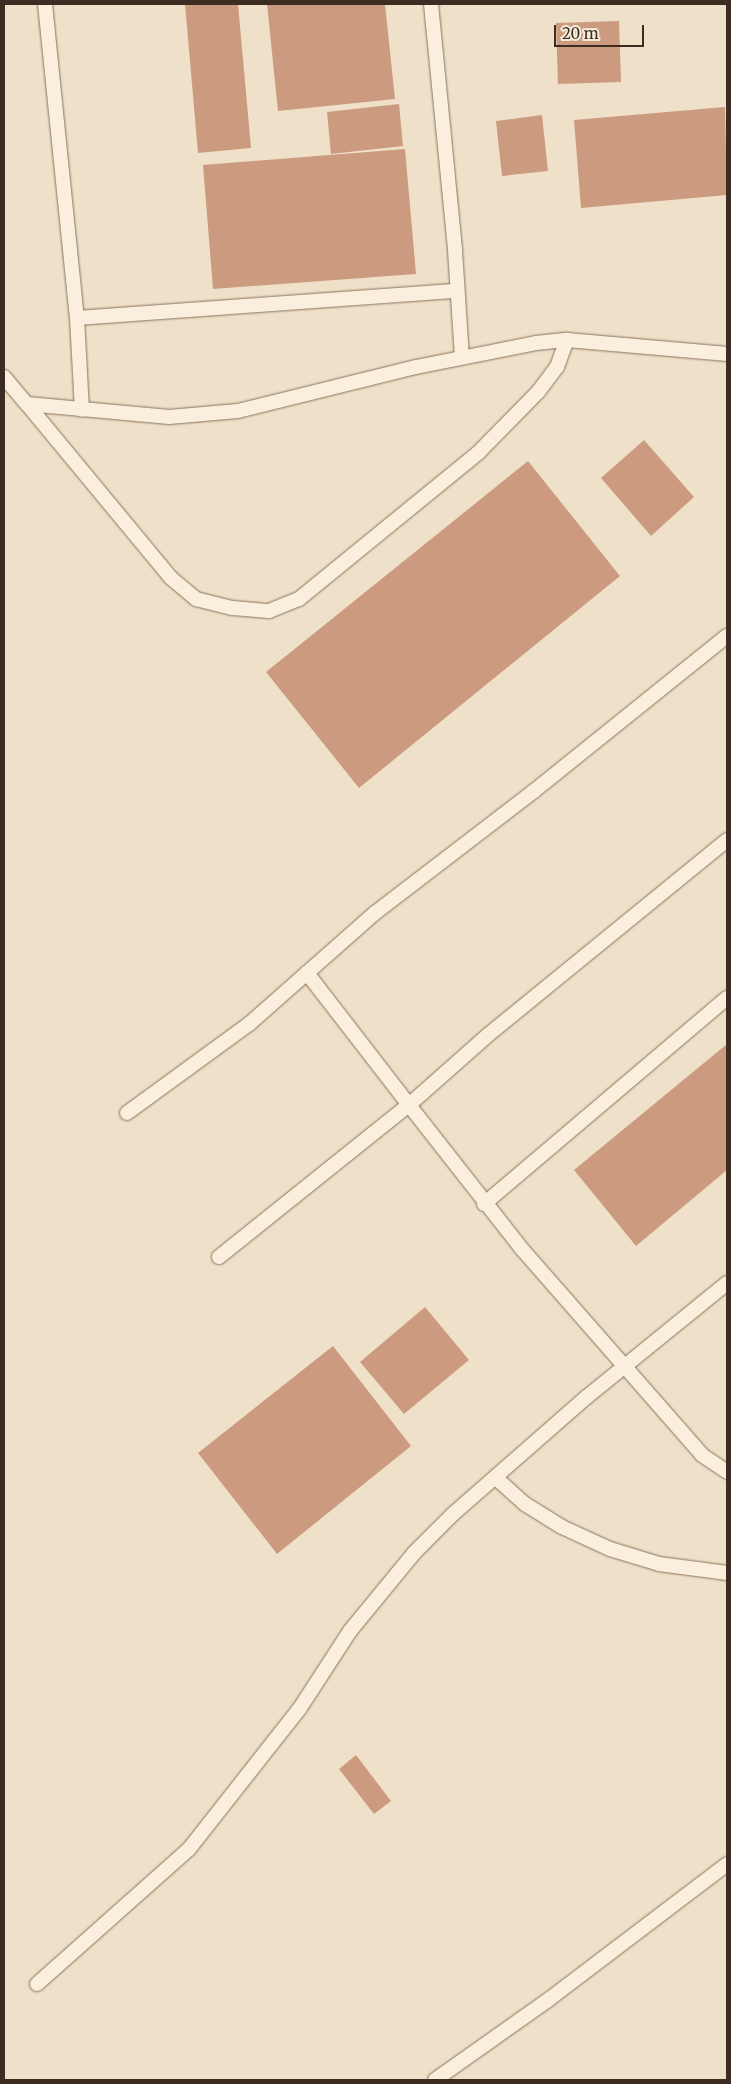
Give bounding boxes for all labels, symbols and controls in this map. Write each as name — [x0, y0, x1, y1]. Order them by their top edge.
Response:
scale bar — [556, 15, 646, 47]
text: 20 m — [562, 24, 599, 43]

